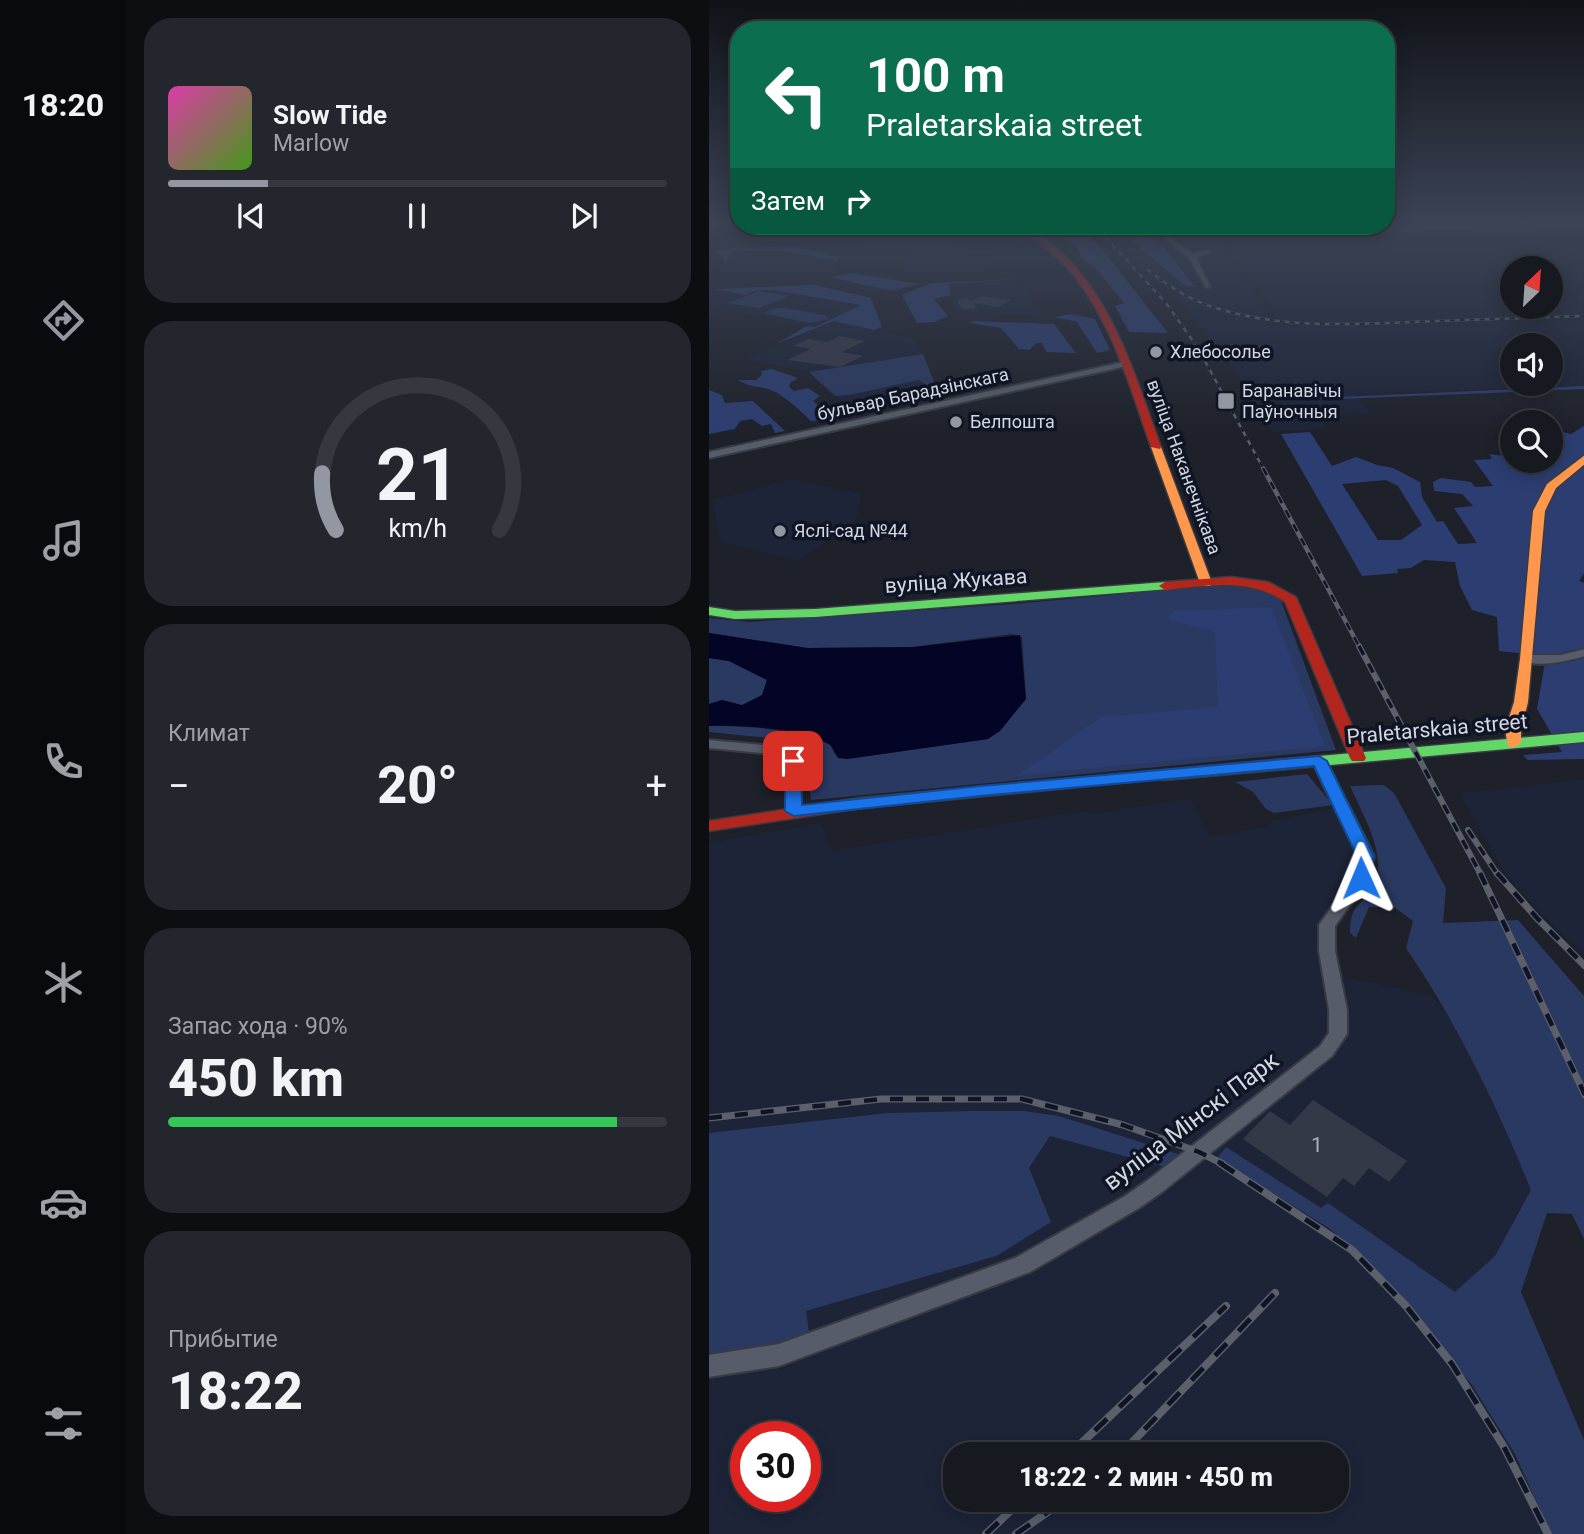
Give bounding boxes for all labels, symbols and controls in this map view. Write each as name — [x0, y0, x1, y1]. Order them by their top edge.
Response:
text: 100 m — [866, 47, 1005, 104]
icon: left — [751, 49, 842, 140]
text: 18:20 — [22, 86, 104, 124]
text: Slow Tide — [273, 100, 387, 130]
text: Praletarskaia street — [866, 106, 1142, 144]
text: Marlow — [273, 130, 349, 157]
icon: right — [839, 182, 877, 220]
text: Затем — [751, 186, 825, 216]
icon: previous — [232, 197, 270, 235]
icon: pause — [398, 197, 436, 235]
icon: next — [565, 197, 603, 235]
north arrow — [1500, 256, 1563, 318]
map controls — [1500, 256, 1563, 473]
icon: directions — [39, 296, 88, 345]
button: sound — [1500, 333, 1563, 396]
place label: Хлебосолье — [1170, 341, 1271, 362]
marker: Хлебосолье — [1148, 344, 1164, 360]
street label: бульвар Барадзінскага — [815, 363, 1010, 424]
street label: вуліца Наканечнікава — [1143, 377, 1226, 557]
place label: Баранавічы Паўночныя — [1242, 380, 1342, 422]
marker: Баранавічы Паўночныя — [1216, 391, 1236, 411]
button: search — [1500, 410, 1563, 473]
place label: Белпошта — [970, 411, 1055, 432]
marker: Белпошта — [948, 414, 964, 430]
text: 21 — [376, 432, 459, 518]
text: km/h — [388, 514, 447, 543]
icon: music — [39, 516, 88, 565]
place label: Яслі-сад №44 — [794, 520, 908, 541]
marker: Яслі-сад №44 — [772, 523, 788, 539]
street label: вуліца Жукава — [884, 564, 1028, 598]
street label: Praletarskaia street — [1346, 709, 1529, 749]
text: Климат — [168, 720, 250, 747]
pin — [763, 731, 823, 791]
icon: phone — [39, 737, 88, 786]
icon: arrive — [774, 742, 812, 780]
text: 20° — [377, 755, 458, 816]
text: − — [168, 764, 190, 808]
text: + — [645, 764, 667, 808]
position arrow — [1324, 841, 1398, 915]
icon: climate — [39, 958, 88, 1007]
text: Запас хода · 90% — [168, 1013, 348, 1040]
street label: вуліца Мінскі Парк — [1098, 1046, 1284, 1196]
text: 450 km — [168, 1048, 344, 1109]
house number: 1 — [1311, 1133, 1323, 1157]
icon: car — [39, 1178, 88, 1227]
text: Прибытие — [168, 1326, 278, 1353]
text: 18:22 — [168, 1361, 303, 1422]
icon: filters — [39, 1399, 88, 1448]
speed limit sign: 30 — [730, 1421, 821, 1512]
text: 18:22 · 2 мин · 450 m — [1019, 1462, 1273, 1492]

